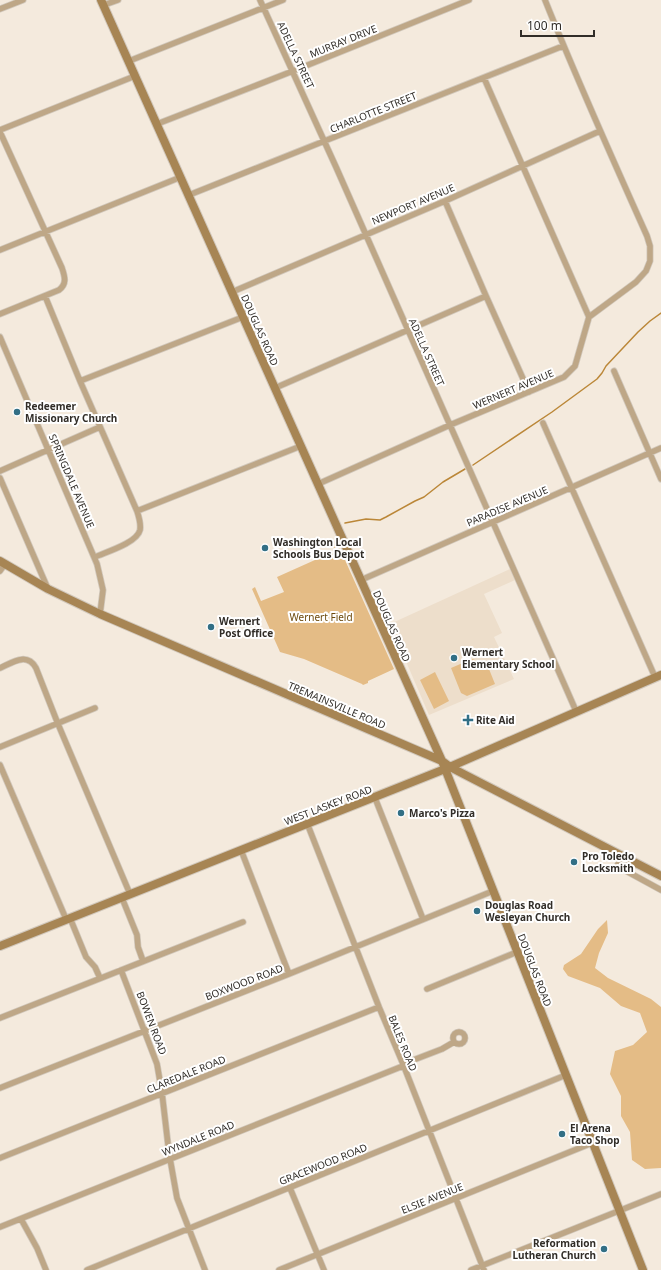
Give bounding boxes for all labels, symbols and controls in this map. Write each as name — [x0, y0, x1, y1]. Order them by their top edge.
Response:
scale bar — [521, 12, 594, 38]
text: 100 m — [527, 17, 562, 34]
street label: ADELLA STREET — [274, 19, 318, 91]
street label: MURRAY DRIVE — [307, 21, 379, 61]
street label: CHARLOTTE STREET — [328, 88, 419, 136]
street label: NEWPORT AVENUE — [369, 180, 457, 228]
street label: DOUGLAS ROAD — [238, 292, 282, 368]
street label: ADELLA STREET — [406, 316, 448, 388]
street label: WERNERT AVENUE — [470, 366, 556, 412]
place label: Redeemer Missionary Church — [25, 399, 117, 425]
marker: Redeemer Missionary Church — [12, 407, 22, 417]
street label: SPRINGDALE AVENUE — [46, 432, 98, 530]
street label: PARADISE AVENUE — [464, 483, 550, 529]
place label: Washington Local Schools Bus Depot — [273, 535, 365, 561]
marker: Washington Local Schools Bus Depot — [260, 543, 270, 553]
street label: DOUGLAS ROAD — [370, 588, 414, 664]
park label: Wernert Field — [289, 610, 353, 624]
place label: Wernert Post Office — [219, 614, 273, 640]
marker: Wernert Post Office — [206, 622, 216, 632]
place label: Wernert Elementary School — [462, 645, 555, 671]
marker: Wernert Elementary School — [449, 653, 459, 663]
street label: TREMAINSVILLE ROAD — [286, 678, 388, 732]
place label: Rite Aid — [476, 713, 515, 727]
marker: Rite Aid — [463, 715, 473, 725]
street label: WEST LASKEY ROAD — [282, 782, 374, 828]
place label: Marco's Pizza — [409, 806, 475, 820]
marker: Marco's Pizza — [396, 808, 406, 818]
place label: Pro Toledo Locksmith — [582, 849, 634, 875]
marker: Pro Toledo Locksmith — [569, 857, 579, 867]
place label: Douglas Road Wesleyan Church — [485, 898, 570, 924]
marker: Douglas Road Wesleyan Church — [472, 906, 482, 916]
street label: DOUGLAS ROAD — [515, 932, 555, 1008]
street label: BOXWOOD ROAD — [203, 961, 285, 1003]
street label: BOWEN ROAD — [133, 989, 171, 1057]
street label: BALES ROAD — [385, 1013, 421, 1073]
street label: CLAREDALE ROAD — [144, 1052, 228, 1096]
street label: WYNDALE ROAD — [160, 1117, 236, 1159]
place label: El Arena Taco Shop — [570, 1121, 620, 1147]
marker: El Arena Taco Shop — [557, 1129, 567, 1139]
street label: GRACEWOOD ROAD — [277, 1140, 369, 1188]
street label: ELSIE AVENUE — [399, 1179, 465, 1217]
place label: Reformation Lutheran Church — [512, 1236, 596, 1262]
marker: Reformation Lutheran Church — [599, 1244, 609, 1254]

